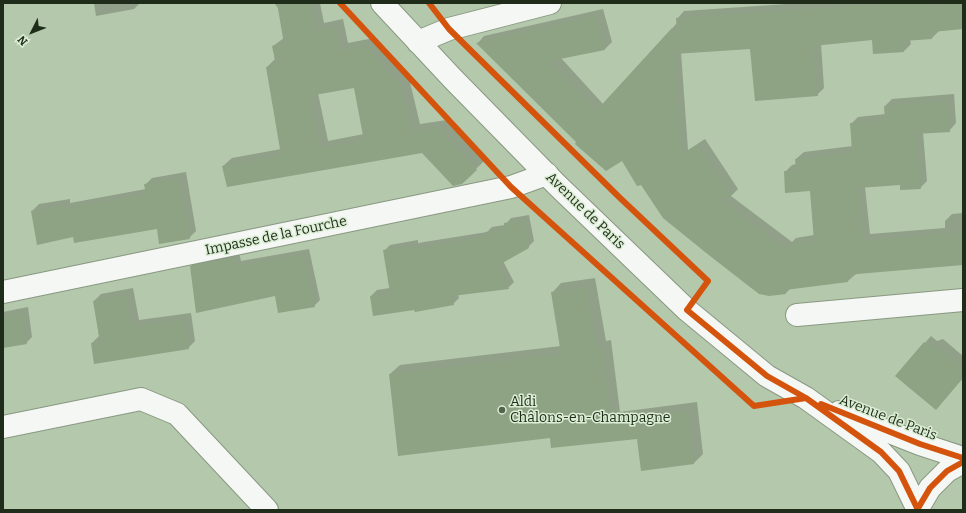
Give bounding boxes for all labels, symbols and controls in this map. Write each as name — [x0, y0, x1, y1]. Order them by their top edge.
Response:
north arrow — [12, 12, 52, 52]
text: N — [15, 33, 30, 48]
street label: Avenue de Paris — [542, 169, 628, 253]
street label: Impasse de la Fourche — [204, 213, 348, 259]
street label: Avenue de Paris — [837, 392, 939, 444]
place label: Aldi Châlons-en-Champagne — [510, 394, 670, 426]
marker: Aldi Châlons-en-Champagne — [497, 405, 507, 415]

